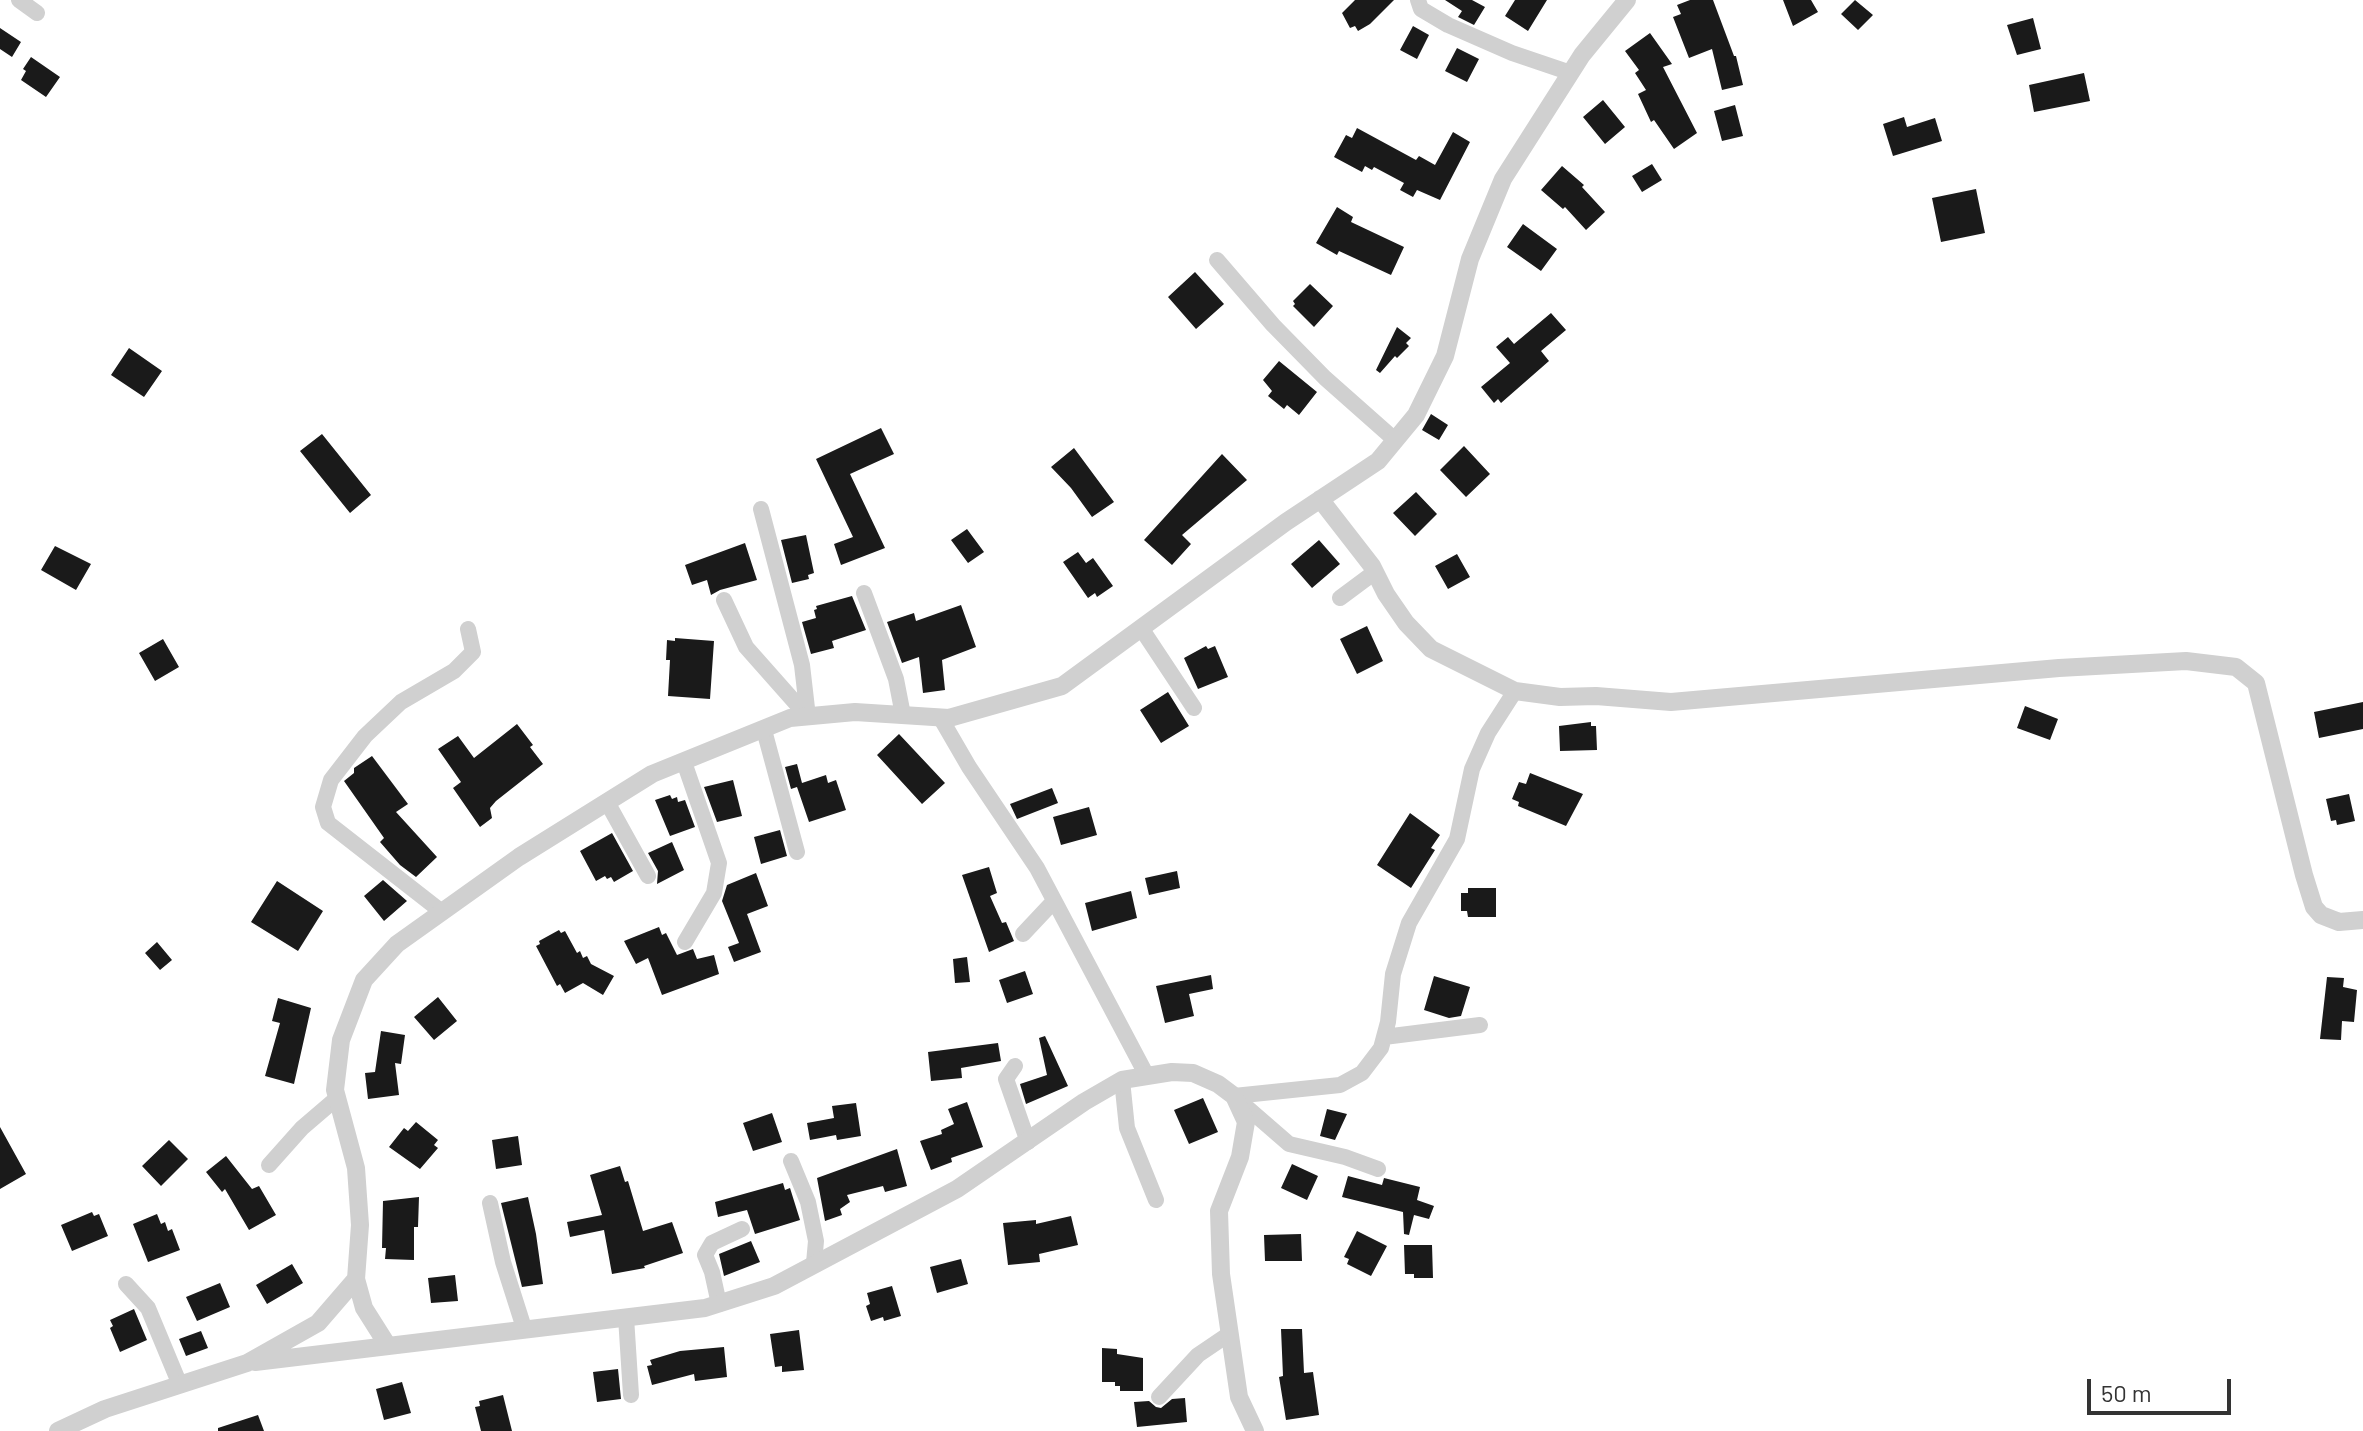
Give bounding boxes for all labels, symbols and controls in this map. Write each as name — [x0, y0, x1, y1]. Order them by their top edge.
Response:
scale bar — [2091, 1363, 2235, 1413]
text: 50 m — [2101, 1378, 2152, 1407]

